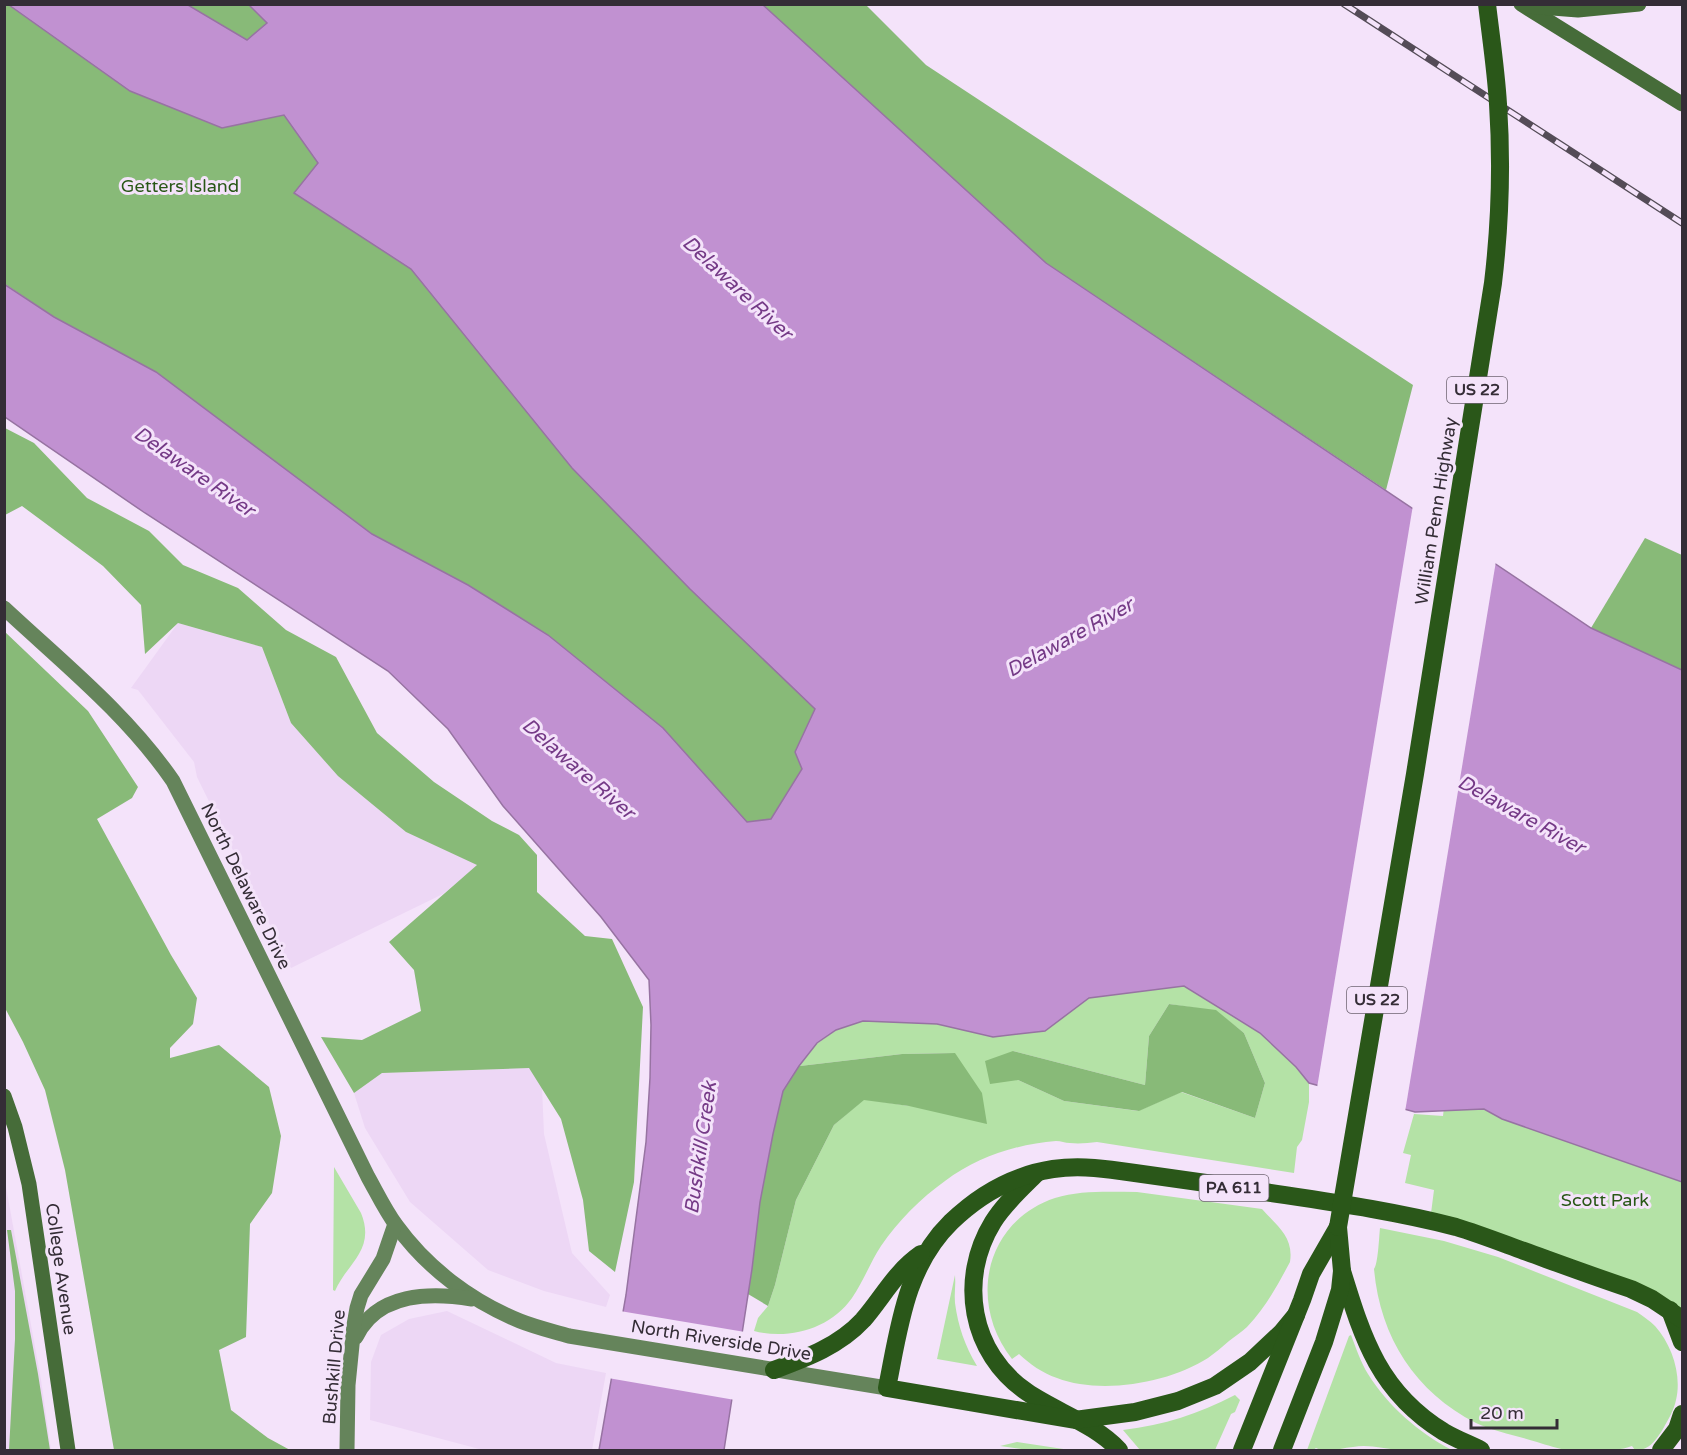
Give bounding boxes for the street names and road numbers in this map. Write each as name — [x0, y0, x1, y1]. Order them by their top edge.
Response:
road number: US 22 — [1447, 377, 1507, 403]
street label: William Penn Highway — [1410, 415, 1462, 606]
street label: North Delaware Drive — [196, 799, 296, 973]
road number: US 22 — [1347, 987, 1407, 1013]
road number: PA 611 — [1200, 1175, 1268, 1201]
street label: College Avenue — [41, 1202, 81, 1336]
street label: Bushkill Drive — [318, 1309, 350, 1425]
street label: North Riverside Drive — [629, 1315, 813, 1365]

